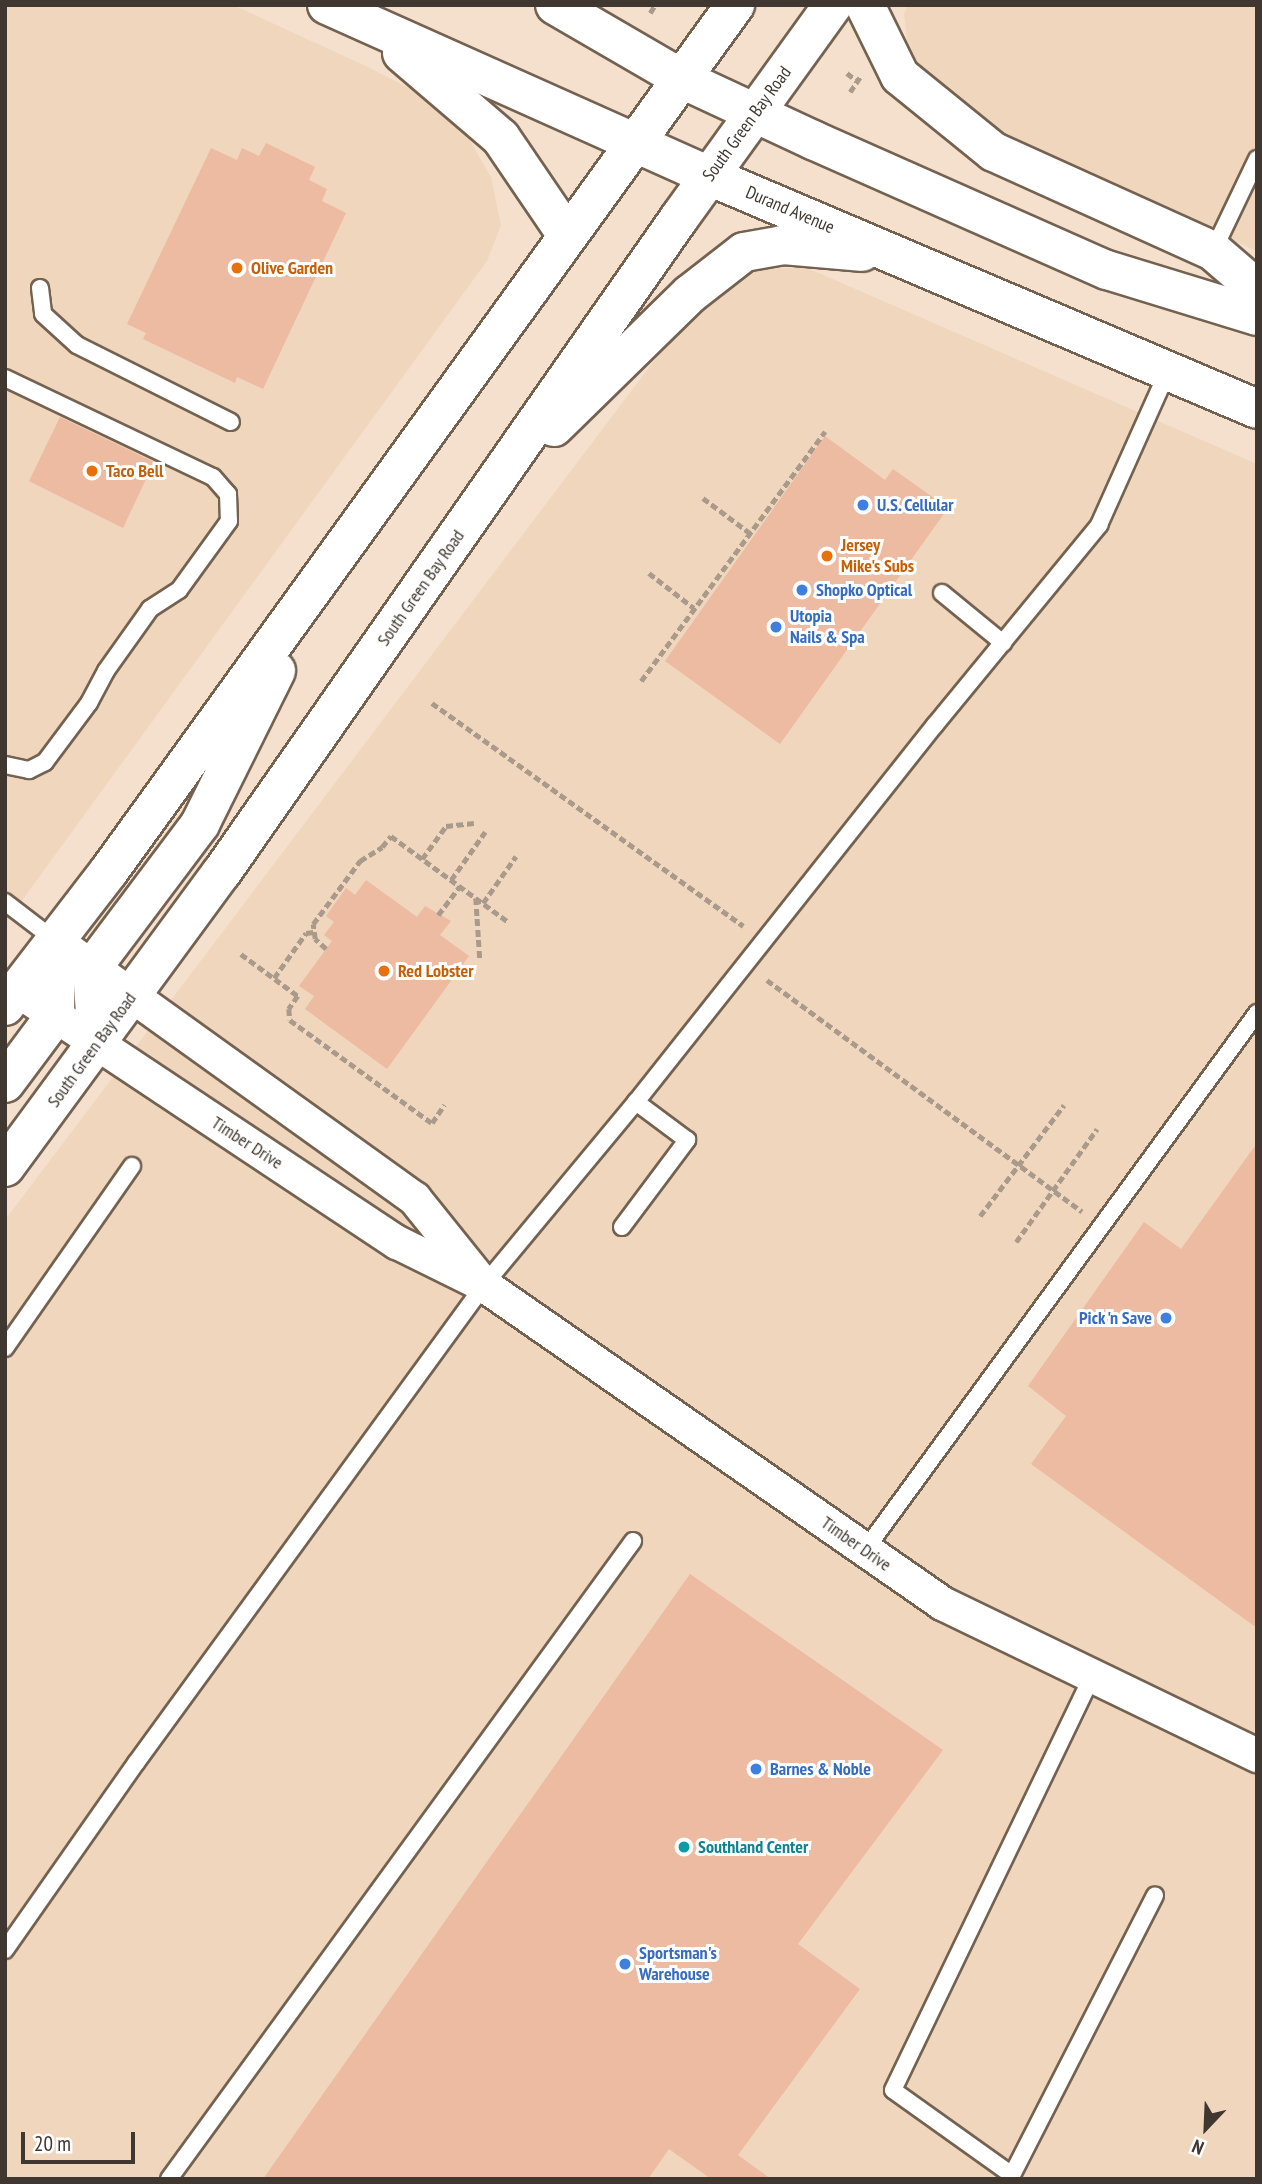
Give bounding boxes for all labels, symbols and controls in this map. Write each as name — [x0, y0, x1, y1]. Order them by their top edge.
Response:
street label: South Green Bay Road — [698, 62, 796, 186]
street label: Durand Avenue — [742, 182, 838, 238]
place label: Olive Garden — [251, 257, 333, 279]
marker: Olive Garden — [229, 260, 245, 276]
place label: Taco Bell — [106, 460, 163, 482]
marker: Taco Bell — [84, 463, 100, 479]
place label: U.S. Cellular — [877, 494, 955, 516]
marker: U.S. Cellular — [855, 497, 871, 513]
street label: South Green Bay Road — [373, 526, 469, 650]
place label: Jersey Mike's Subs — [841, 535, 914, 578]
marker: Jersey Mike's Subs — [819, 548, 835, 564]
place label: Shopko Optical — [816, 579, 912, 601]
marker: Shopko Optical — [794, 582, 810, 598]
place label: Utopia Nails & Spa — [790, 606, 865, 648]
marker: Utopia Nails & Spa — [768, 619, 784, 635]
place label: Red Lobster — [398, 960, 473, 982]
marker: Red Lobster — [376, 963, 392, 979]
street label: South Green Bay Road — [43, 988, 141, 1112]
street label: Timber Drive — [207, 1112, 287, 1174]
place label: Pick 'n Save — [1077, 1307, 1152, 1329]
marker: Pick 'n Save — [1158, 1310, 1174, 1326]
street label: Timber Drive — [817, 1512, 895, 1576]
place label: Barnes & Noble — [770, 1758, 871, 1780]
marker: Barnes & Noble — [748, 1761, 764, 1777]
place label: Southland Center — [698, 1836, 809, 1858]
marker: Southland Center — [676, 1839, 692, 1855]
place label: Sportsman's Warehouse — [639, 1943, 717, 1986]
marker: Sportsman's Warehouse — [617, 1956, 633, 1972]
north arrow — [1171, 2093, 1241, 2163]
scale bar — [24, 2118, 138, 2162]
text: 20 m — [34, 2130, 71, 2157]
text: N — [1188, 2134, 1207, 2160]

